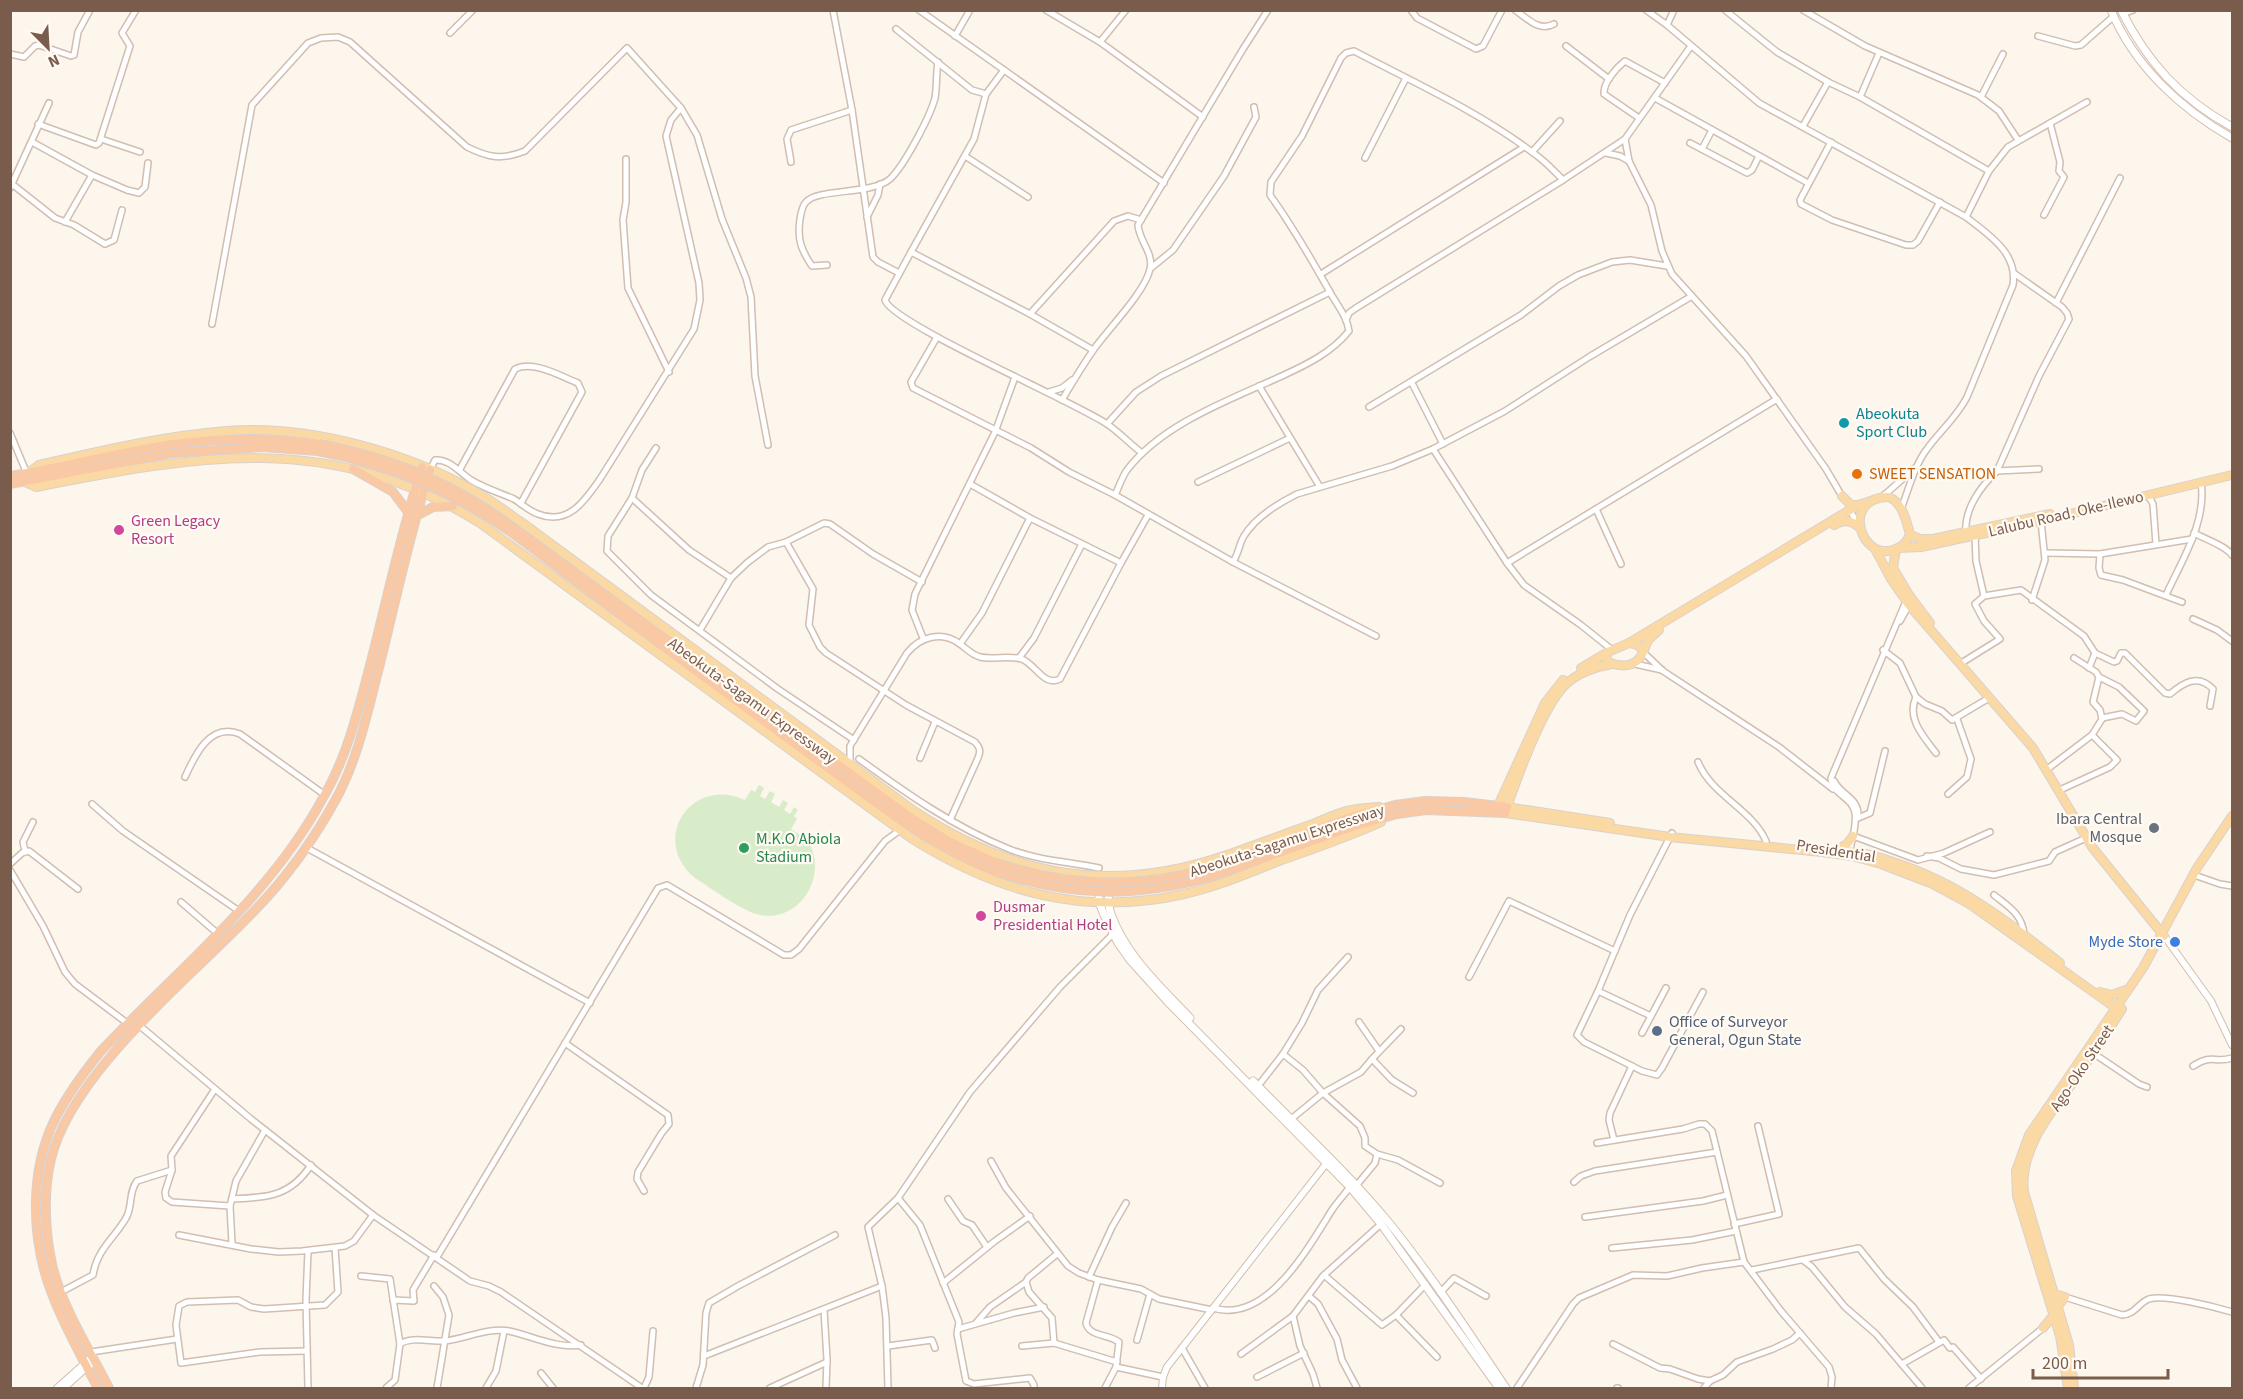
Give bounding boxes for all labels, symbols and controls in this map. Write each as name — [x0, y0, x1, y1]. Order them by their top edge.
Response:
north arrow — [18, 18, 78, 78]
text: N — [44, 49, 63, 73]
place label: Abeokuta Sport Club — [1856, 403, 1927, 443]
marker: Abeokuta Sport Club — [1837, 416, 1851, 430]
place label: SWEET SENSATION — [1869, 463, 1996, 485]
marker: SWEET SENSATION — [1850, 467, 1864, 481]
street label: Lalubu Road, Oke-Ilewo — [1986, 485, 2146, 543]
place label: Green Legacy Resort — [131, 510, 221, 550]
marker: Green Legacy Resort — [112, 523, 126, 537]
street label: Abeokuta-Sagamu Expressway — [663, 632, 841, 770]
street label: Abeokuta-Sagamu Expressway — [1187, 799, 1388, 883]
place label: Ibara Central Mosque — [2056, 808, 2142, 848]
marker: Ibara Central Mosque — [2147, 821, 2161, 835]
place label: M.K.O Abiola Stadium — [756, 828, 841, 868]
street label: Presidential — [1795, 834, 1877, 868]
marker: M.K.O Abiola Stadium — [737, 841, 751, 855]
place label: Dusmar Presidential Hotel — [993, 896, 1112, 936]
marker: Dusmar Presidential Hotel — [974, 909, 988, 923]
place label: Myde Store — [2089, 931, 2163, 953]
marker: Myde Store — [2168, 935, 2182, 949]
place label: Office of Surveyor General, Ogun State — [1669, 1011, 1802, 1051]
street label: Ago-Oko Street — [2045, 1020, 2120, 1116]
marker: Office of Surveyor General, Ogun State — [1650, 1024, 1664, 1038]
scale bar — [2033, 1342, 2168, 1380]
text: 200 m — [2042, 1351, 2087, 1376]

